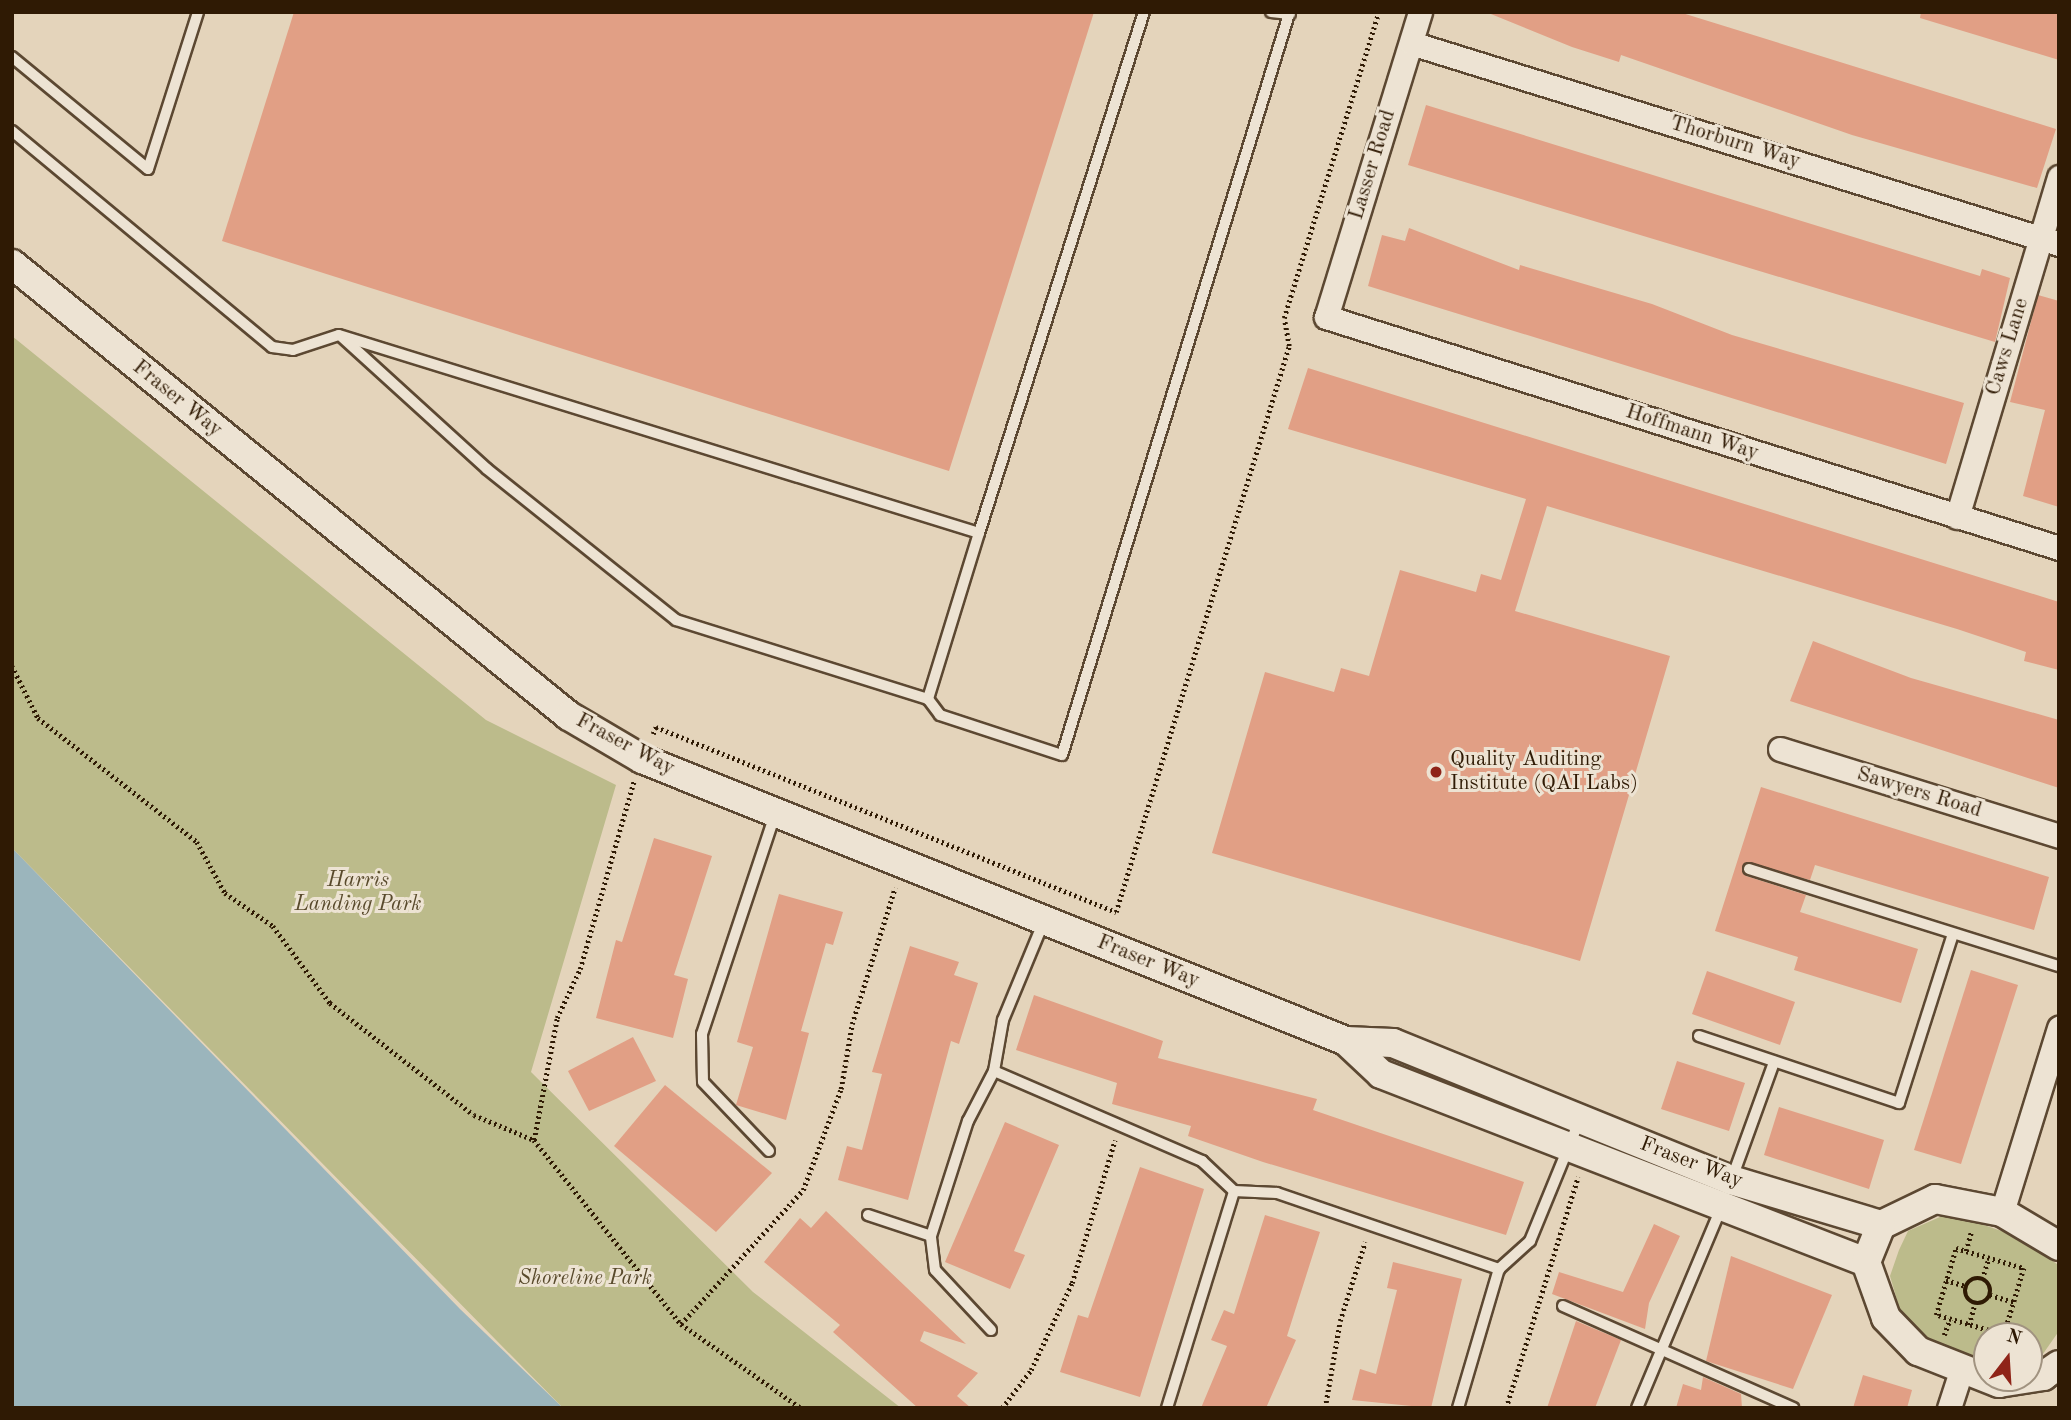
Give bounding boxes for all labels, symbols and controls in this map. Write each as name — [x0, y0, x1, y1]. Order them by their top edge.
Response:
street label: Lasser Road — [1344, 107, 1402, 223]
street label: Thorburn Way — [1667, 111, 1803, 175]
street label: Caws Lane — [1981, 295, 2035, 399]
street label: Fraser Way — [127, 355, 227, 443]
street label: Hoffmann Way — [1622, 400, 1762, 466]
street label: Fraser Way — [571, 708, 679, 782]
place label: Quality Auditing Institute (QAI Labs) — [1450, 747, 1638, 797]
street label: Sawyers Road — [1853, 762, 1985, 824]
marker: Quality Auditing Institute (QAI Labs) — [1428, 764, 1444, 780]
park label: Harris Landing Park — [294, 868, 422, 918]
street label: Fraser Way — [1093, 930, 1203, 994]
street label: Fraser Way — [1636, 1132, 1746, 1194]
park label: Shoreline Park — [518, 1266, 652, 1292]
north arrow — [1973, 1322, 2043, 1392]
text: N — [2004, 1327, 2023, 1350]

